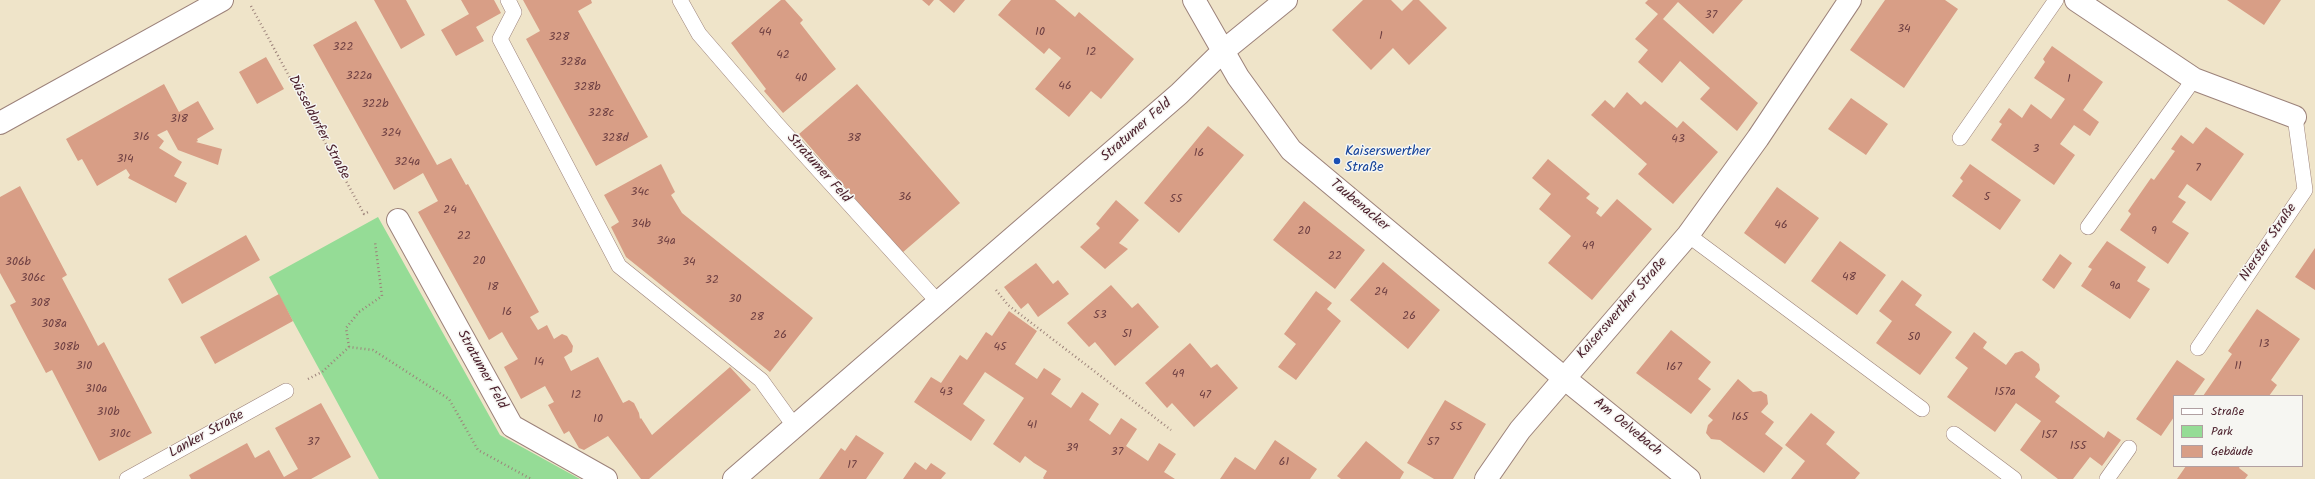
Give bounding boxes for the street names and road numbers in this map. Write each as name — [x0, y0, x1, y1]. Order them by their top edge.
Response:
street label: Düsseldorfer Straße — [283, 73, 353, 183]
street label: Stratumer Feld — [1098, 96, 1176, 166]
street label: Stratumer Feld — [782, 131, 854, 207]
street label: Taubenacker — [1326, 176, 1392, 236]
street label: Nierster Straße — [2237, 201, 2301, 285]
street label: Kaiserswerther Straße — [1574, 255, 1672, 363]
street label: Stratumer Feld — [452, 327, 510, 413]
street label: Am Oelvebach — [1589, 395, 1665, 461]
street label: Lanker Straße — [166, 407, 248, 463]

